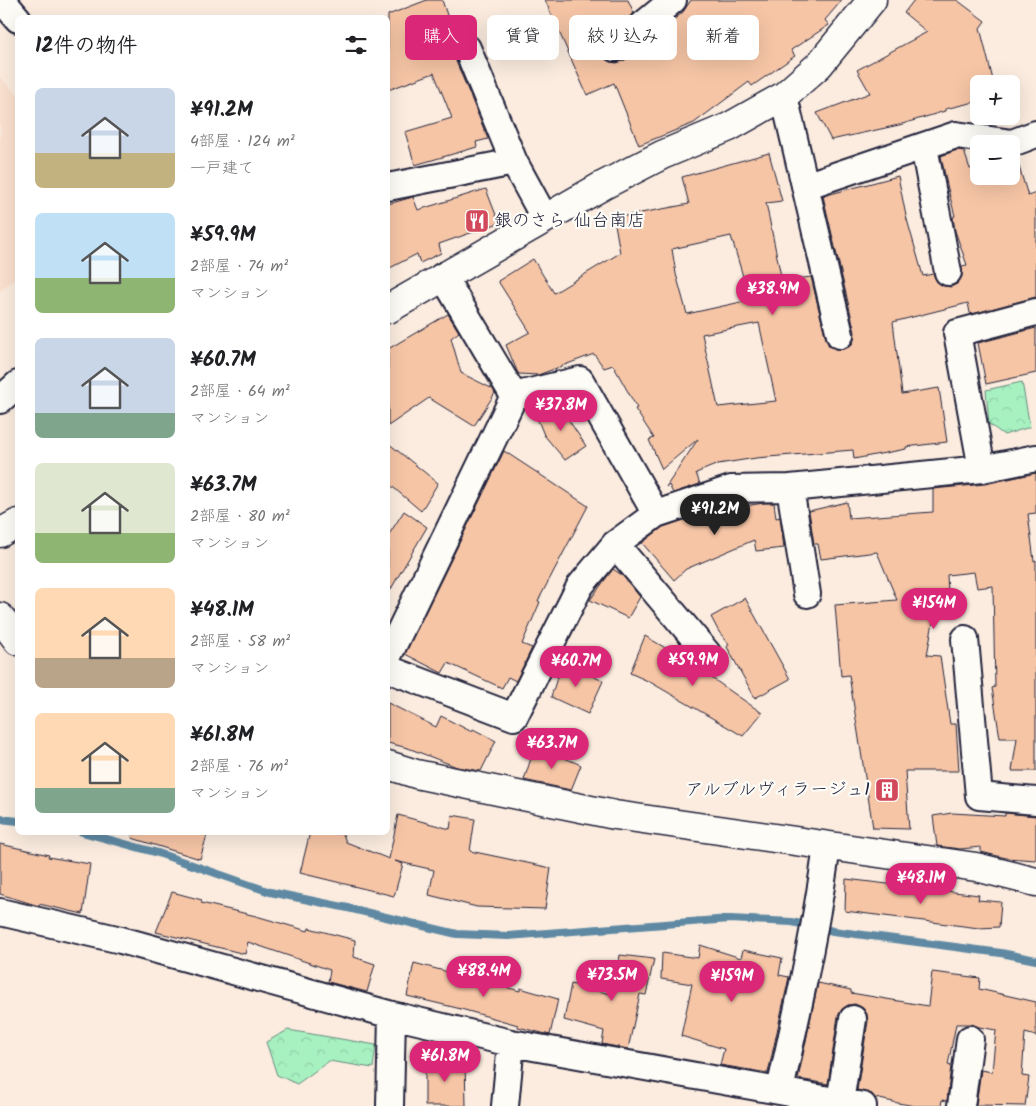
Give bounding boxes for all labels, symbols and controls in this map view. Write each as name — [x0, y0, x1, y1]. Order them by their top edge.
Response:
chip: 購入 — [405, 15, 477, 60]
chip: 賃貸 — [487, 15, 559, 60]
chip: 絞り込み — [569, 15, 677, 60]
chip: 新着 — [687, 15, 759, 60]
text: 12件の物件 — [35, 30, 138, 63]
icon: filters — [342, 31, 370, 59]
map controls — [970, 75, 1020, 185]
button: + — [970, 75, 1020, 125]
text: ¥91.2M — [190, 94, 253, 127]
icon: home — [75, 108, 135, 168]
text: 4部屋 · 124 m² — [190, 129, 295, 154]
button: − — [970, 135, 1020, 185]
text: 一戸建て — [190, 156, 254, 181]
place label: 銀のさら 仙台南店 — [494, 207, 645, 236]
restaurant icon: 銀のさら 仙台南店 — [464, 208, 490, 234]
text: ¥59.9M — [190, 219, 256, 252]
icon: home — [75, 233, 135, 293]
text: 2部屋 · 74 m² — [190, 254, 288, 279]
pin: ¥38.9M — [732, 274, 814, 316]
text: ¥38.9M — [747, 277, 799, 302]
text: マンション — [190, 281, 269, 306]
text: ¥60.7M — [190, 344, 256, 377]
icon: home — [75, 358, 135, 418]
text: 2部屋 · 64 m² — [190, 379, 290, 404]
pin: ¥37.8M — [520, 390, 602, 432]
text: ¥37.8M — [535, 393, 587, 418]
text: マンション — [190, 406, 269, 431]
text: ¥63.7M — [190, 469, 257, 502]
icon: home — [75, 483, 135, 543]
pin: ¥91.2M — [674, 494, 756, 536]
text: ¥91.2M — [691, 497, 739, 522]
text: 2部屋 · 80 m² — [190, 504, 290, 529]
text: マンション — [190, 531, 269, 556]
pin: ¥154M — [899, 588, 969, 630]
text: ¥154M — [912, 591, 956, 616]
text: ¥48.1M — [190, 594, 254, 627]
icon: home — [75, 608, 135, 668]
text: 2部屋 · 58 m² — [190, 629, 290, 654]
pin: ¥59.9M — [652, 644, 734, 687]
pin: ¥60.7M — [535, 646, 617, 688]
text: ¥59.9M — [668, 648, 718, 673]
text: ¥60.7M — [551, 649, 601, 674]
text: マンション — [190, 656, 269, 681]
text: ¥61.8M — [190, 719, 254, 752]
pin: ¥63.7M — [511, 728, 593, 770]
text: ¥63.7M — [527, 731, 577, 756]
icon: home — [75, 733, 135, 793]
text: 2部屋 · 76 m² — [190, 754, 288, 779]
place label: アルブルヴィラージュ1 — [686, 776, 870, 805]
building icon: アルブルヴィラージュ1 — [874, 777, 900, 803]
text: マンション — [190, 781, 269, 806]
pin: ¥48.1M — [880, 862, 962, 905]
text: ¥48.1M — [897, 866, 945, 891]
pin: ¥88.4M — [443, 956, 525, 998]
text: ¥88.4M — [457, 959, 511, 984]
pin: ¥73.5M — [571, 960, 653, 1002]
pin: ¥159M — [697, 960, 767, 1003]
text: ¥73.5M — [587, 963, 637, 988]
text: ¥159M — [711, 964, 753, 989]
pin: ¥61.8M — [404, 1040, 486, 1083]
text: ¥61.8M — [421, 1044, 469, 1069]

